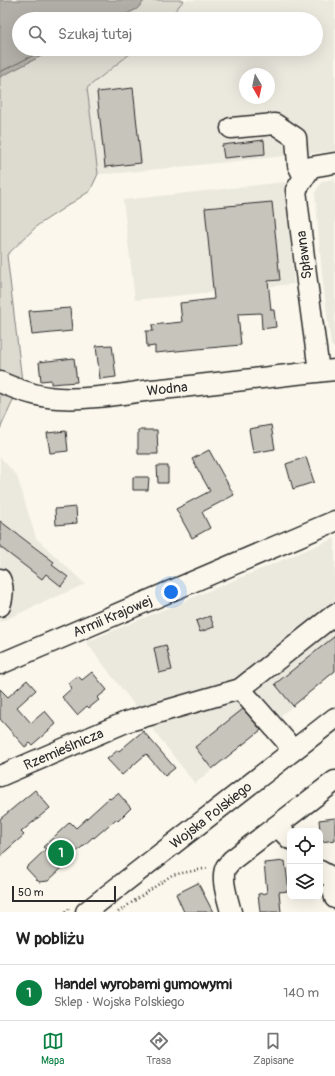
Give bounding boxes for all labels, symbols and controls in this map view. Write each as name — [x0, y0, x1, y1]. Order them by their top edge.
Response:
search box — [12, 12, 323, 56]
icon: search — [26, 23, 48, 45]
text: Szukaj tutaj — [58, 25, 132, 44]
north arrow — [239, 68, 275, 104]
street label: Spławna — [293, 230, 315, 280]
street label: Wodna — [146, 378, 188, 399]
your location — [161, 582, 181, 602]
street label: Armii Krajowej — [70, 592, 155, 641]
street label: Rzemieślnicza — [21, 724, 106, 773]
street label: Wojska Polskiego — [166, 777, 255, 852]
map controls — [287, 828, 323, 900]
button: locate — [287, 828, 323, 864]
pin: 1 — [48, 838, 74, 868]
button: layers — [287, 864, 323, 900]
scale bar — [12, 884, 116, 903]
text: 50 m — [18, 886, 44, 899]
text: W pobliżu — [16, 928, 84, 949]
text: Handel wyrobami gumowymi — [54, 975, 232, 994]
text: 1 — [26, 985, 32, 1001]
text: 140 m — [283, 985, 319, 1001]
text: Sklep · Wojska Polskiego — [54, 994, 184, 1010]
tab: Mapa — [41, 1030, 64, 1067]
tab: Trasa — [146, 1030, 171, 1067]
tab: Zapisane — [253, 1030, 294, 1067]

